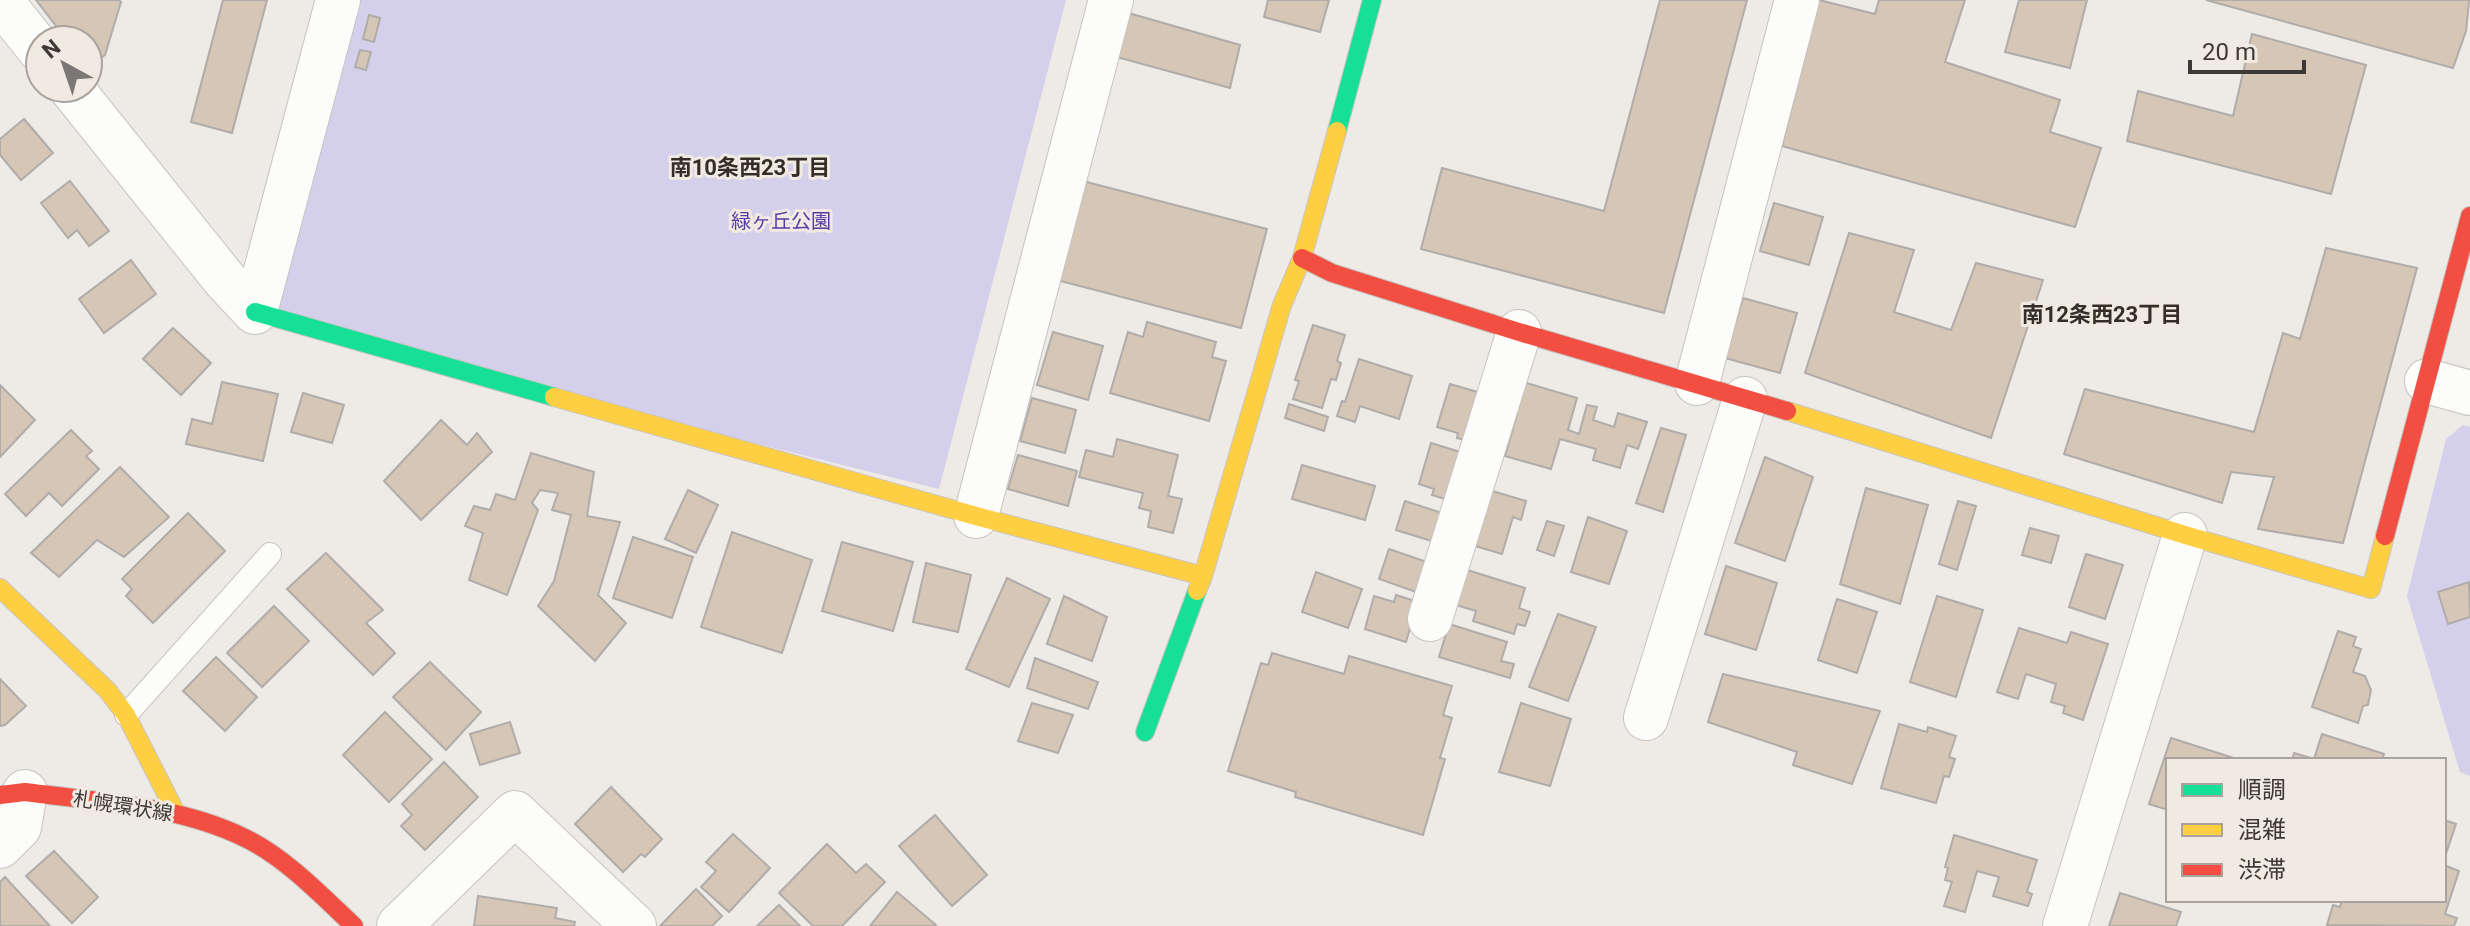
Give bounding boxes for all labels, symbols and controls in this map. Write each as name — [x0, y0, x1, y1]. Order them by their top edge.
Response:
north arrow — [24, 24, 104, 104]
scale bar — [2190, 24, 2304, 74]
text: N — [37, 34, 65, 64]
text: 20 m — [2202, 38, 2256, 66]
district label: 南10条西23丁目 — [670, 155, 830, 180]
park label: 緑ヶ丘公園 — [731, 209, 831, 233]
district label: 南12条西23丁目 — [2022, 302, 2182, 327]
legend — [2166, 758, 2446, 902]
text: 順調 — [2238, 776, 2286, 804]
street label: 札幌環状線 — [72, 786, 174, 826]
text: 混雑 — [2238, 816, 2286, 844]
text: 渋滞 — [2238, 856, 2286, 884]

